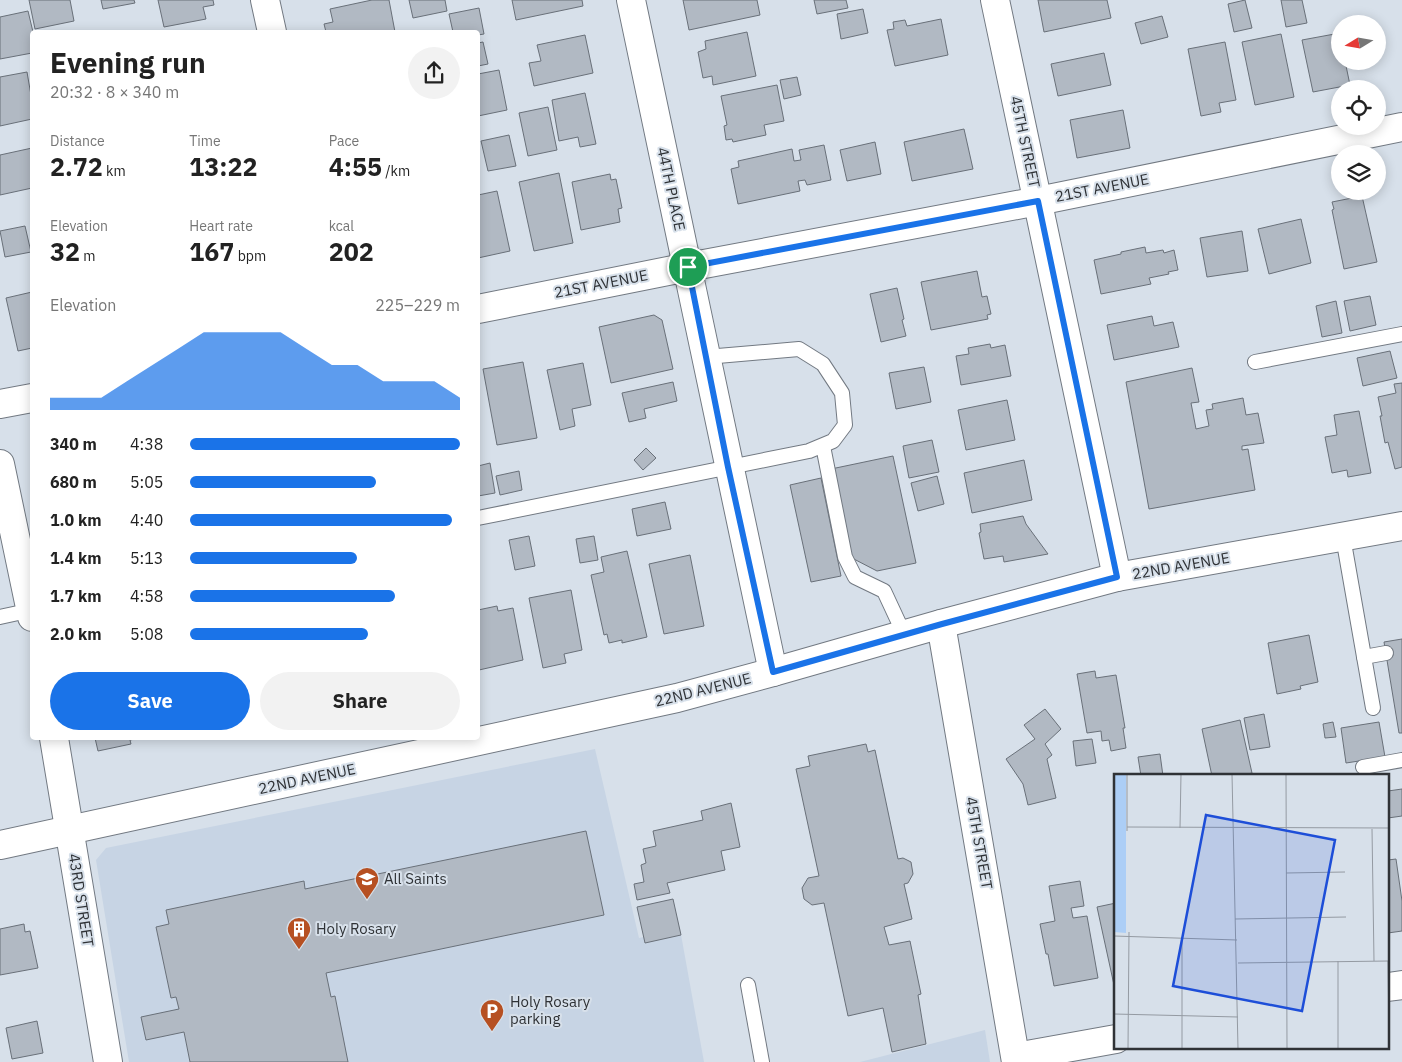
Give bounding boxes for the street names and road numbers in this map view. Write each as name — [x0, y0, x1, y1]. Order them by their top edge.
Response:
street label: 45TH STREET — [1006, 94, 1045, 190]
street label: 44TH PLACE — [653, 145, 690, 232]
street label: 21ST AVENUE — [1053, 169, 1150, 206]
street label: 21ST AVENUE — [552, 265, 649, 302]
street label: 22ND AVENUE — [1131, 548, 1231, 583]
street label: 22ND AVENUE — [653, 668, 753, 711]
street label: 22ND AVENUE — [257, 759, 357, 798]
street label: 45TH STREET — [962, 795, 997, 891]
street label: 43RD STREET — [65, 852, 98, 948]

